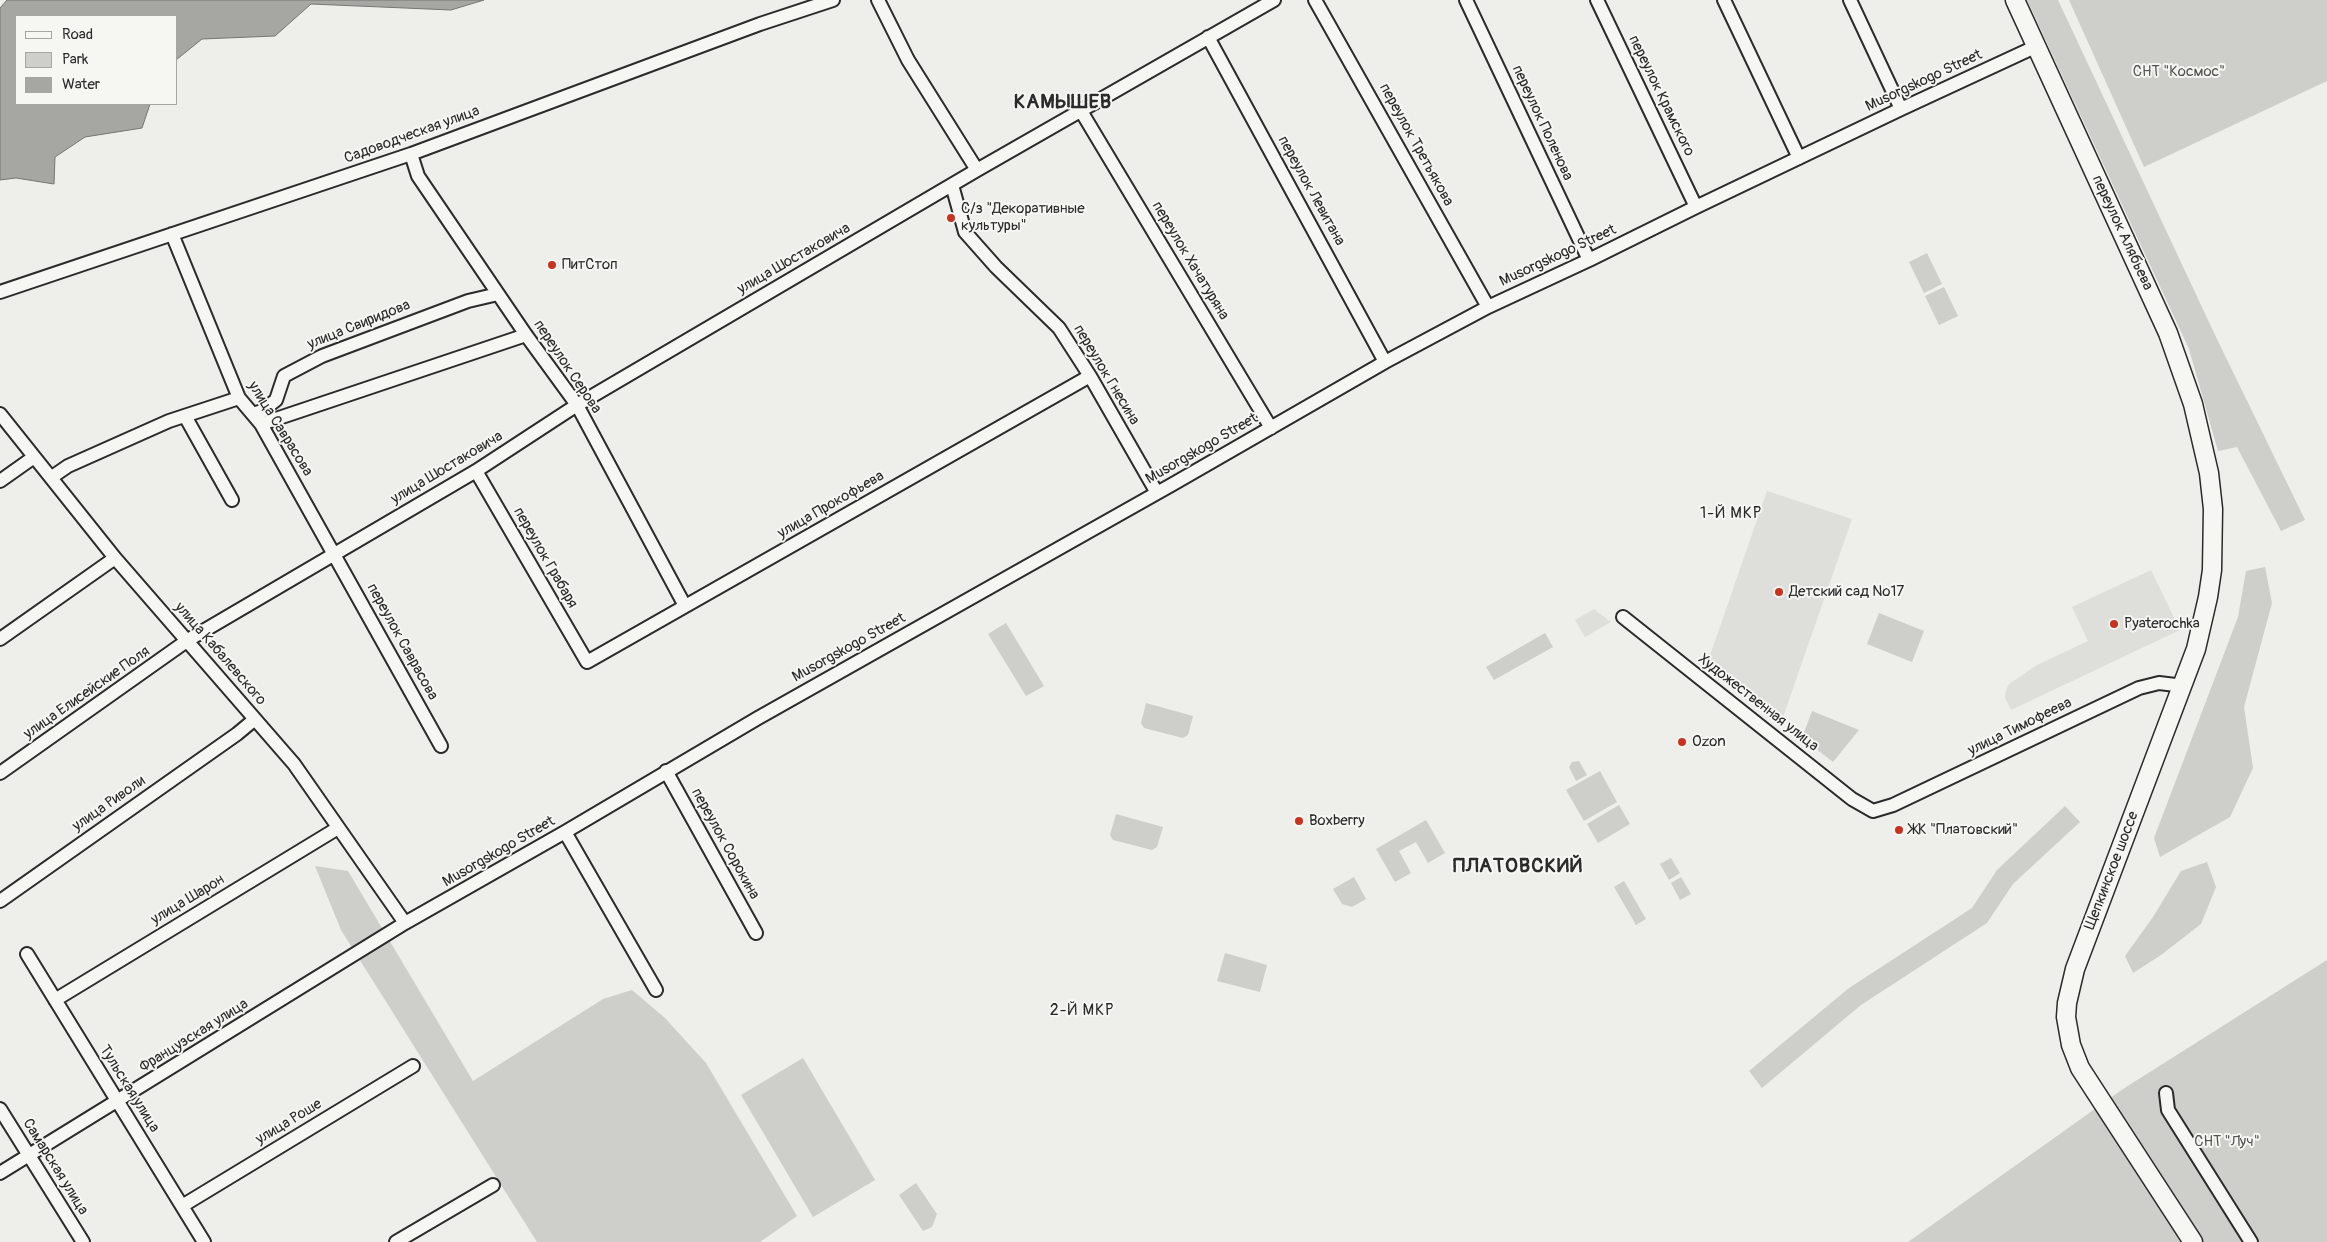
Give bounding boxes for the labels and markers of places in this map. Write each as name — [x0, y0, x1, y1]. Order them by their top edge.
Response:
place label: С/з "Декоративные культуры" — [961, 200, 1085, 235]
marker: С/з "Декоративные культуры" — [945, 212, 957, 224]
place label: ПитСтоп — [562, 256, 618, 274]
marker: ПитСтоп — [546, 259, 558, 271]
place label: Детский сад №17 — [1789, 583, 1904, 601]
marker: Детский сад №17 — [1773, 586, 1785, 598]
place label: Pyaterochka — [2124, 615, 2200, 633]
marker: Pyaterochka — [2108, 618, 2120, 630]
place label: Ozon — [1692, 733, 1726, 751]
marker: Ozon — [1676, 736, 1688, 748]
place label: Boxberry — [1309, 812, 1365, 830]
marker: Boxberry — [1293, 815, 1305, 827]
place label: ЖК "Платовский" — [1909, 821, 2018, 839]
marker: ЖК "Платовский" — [1893, 824, 1905, 836]

